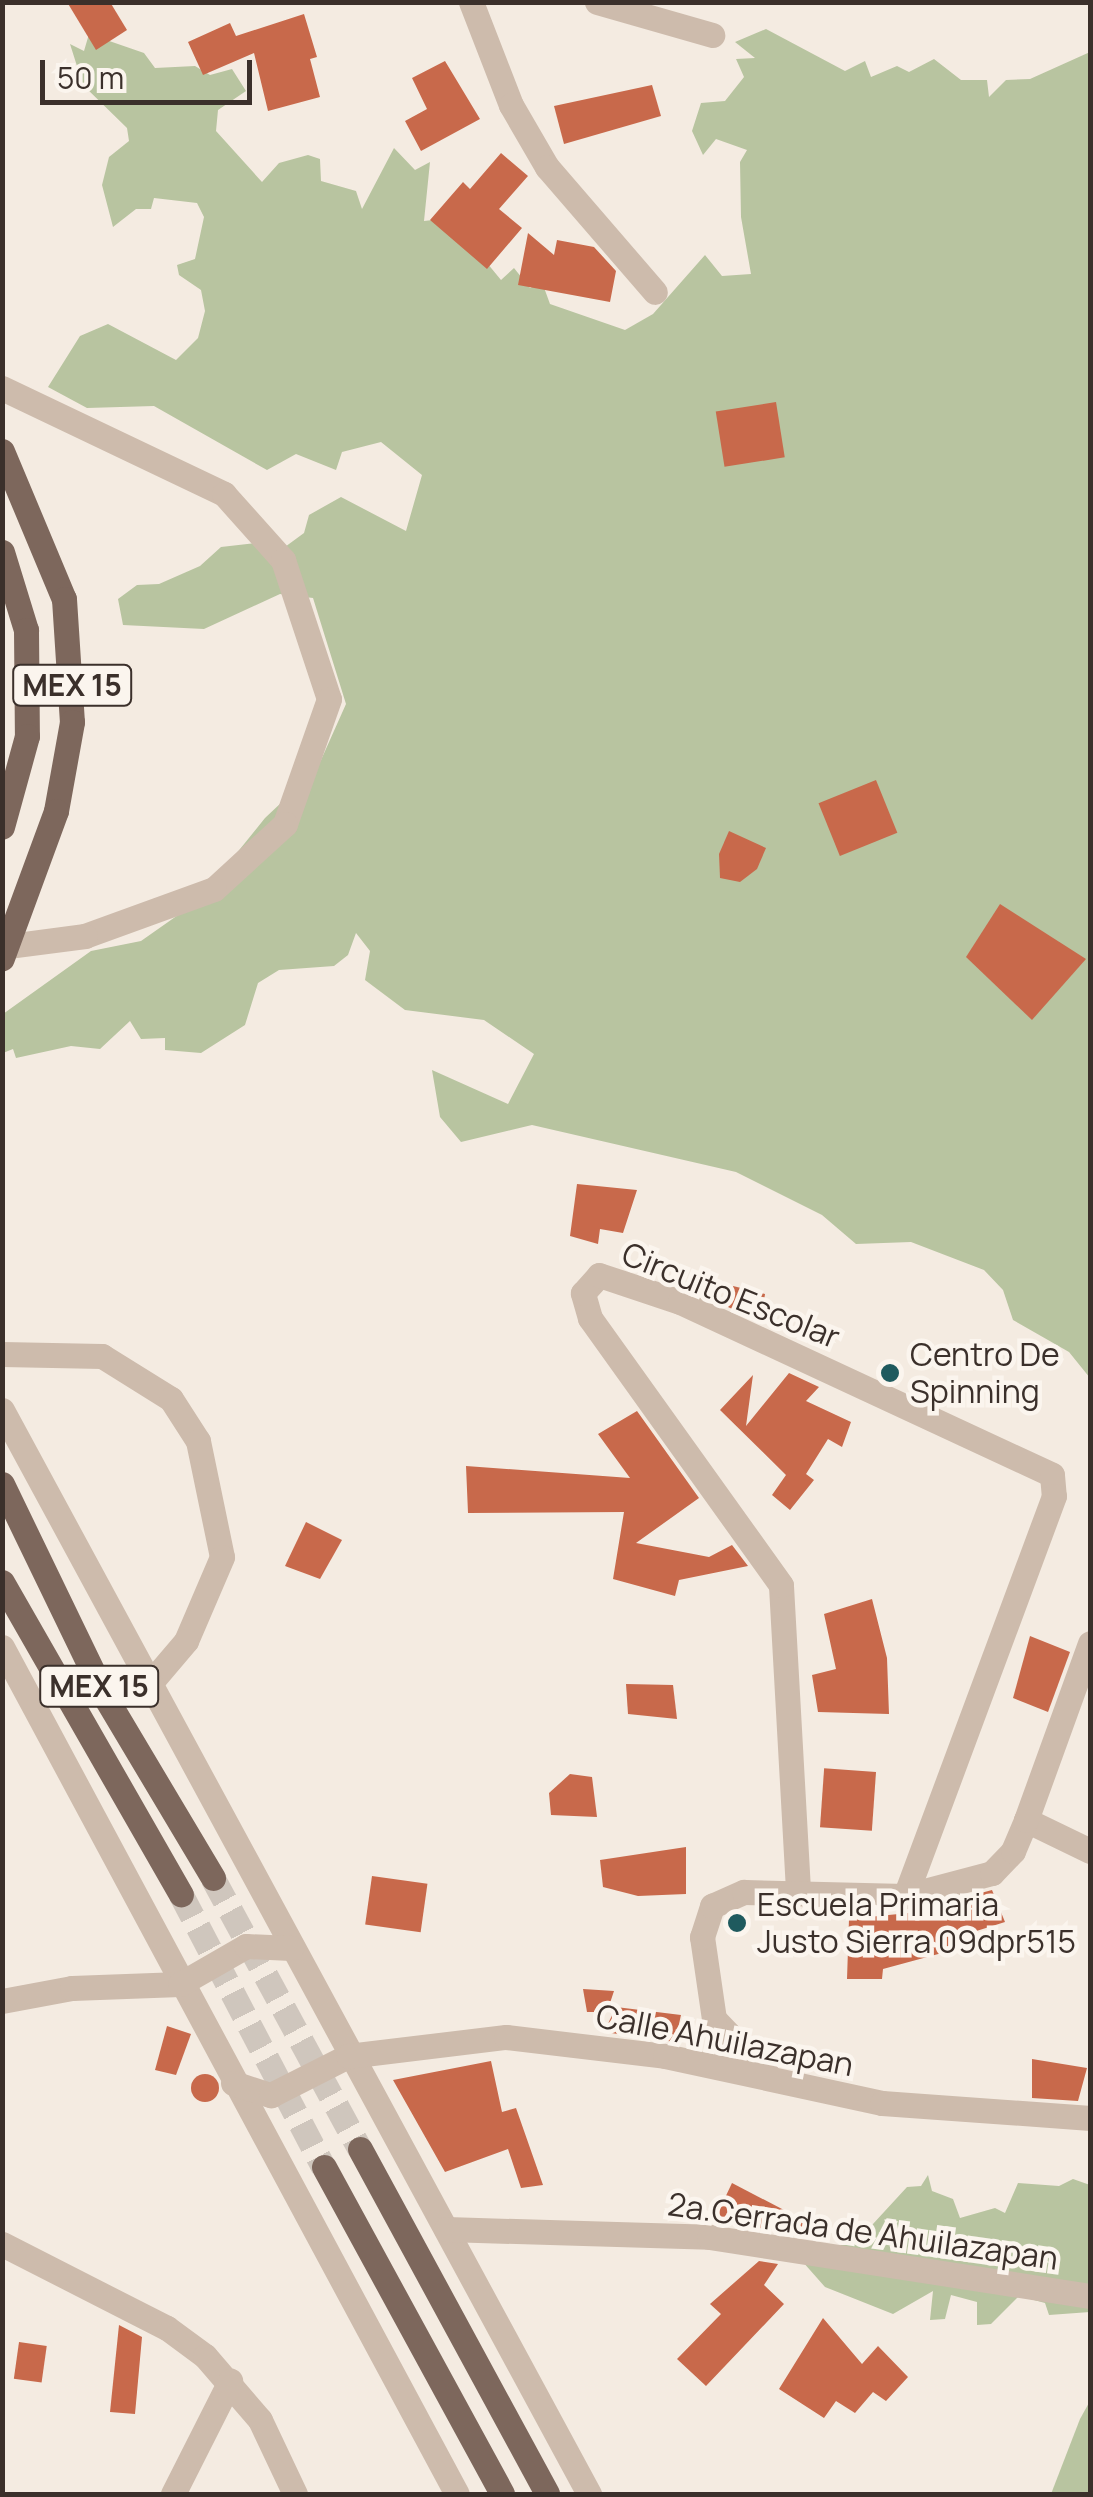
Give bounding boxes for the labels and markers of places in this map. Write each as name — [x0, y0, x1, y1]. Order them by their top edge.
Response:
place label: Centro De Spinning — [910, 1336, 1060, 1411]
marker: Centro De Spinning — [879, 1362, 901, 1384]
place label: Escuela Primaria Justo Sierra 09dpr515 — [757, 1886, 1076, 1961]
marker: Escuela Primaria Justo Sierra 09dpr515 — [726, 1912, 748, 1934]

